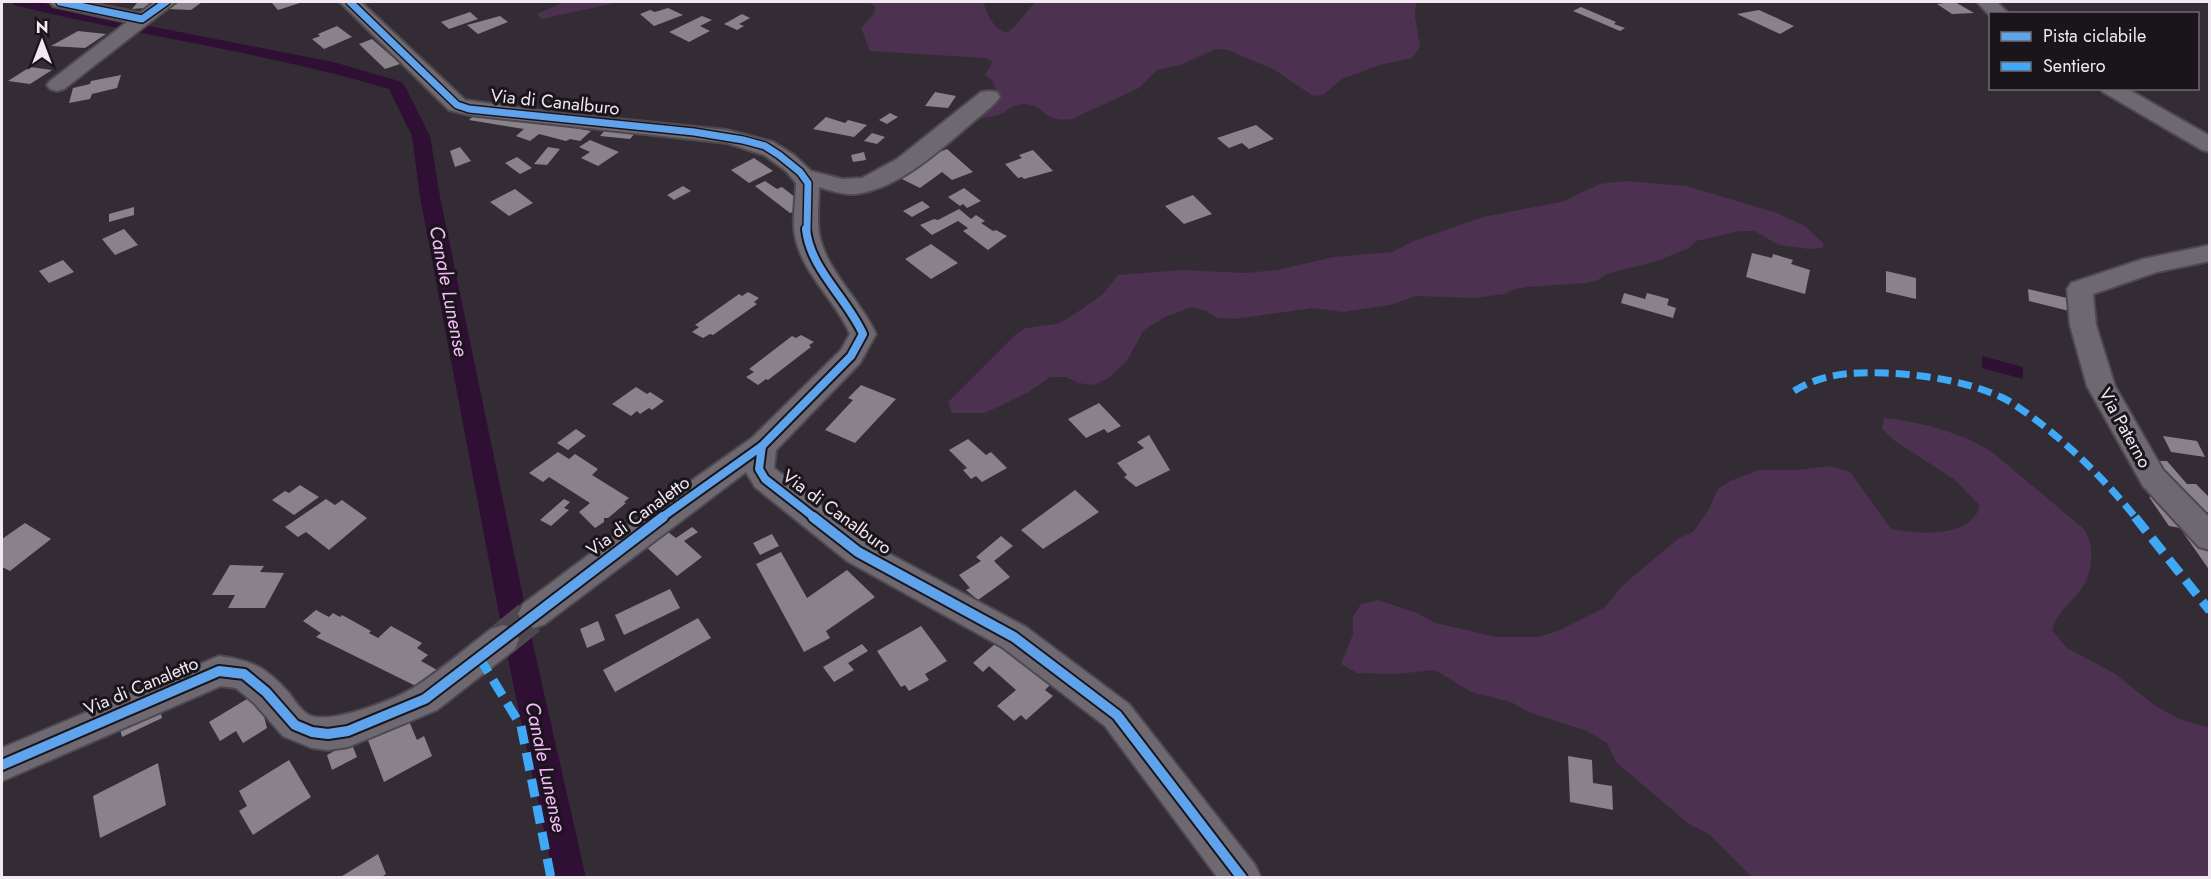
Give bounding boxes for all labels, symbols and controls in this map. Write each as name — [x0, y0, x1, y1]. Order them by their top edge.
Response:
north arrow — [12, 12, 72, 72]
legend — [1989, 12, 2199, 90]
text: N — [36, 16, 48, 39]
text: Pista ciclabile — [2043, 23, 2146, 49]
text: Sentiero — [2043, 53, 2106, 79]
street label: Via di Canalburo — [489, 82, 621, 122]
water label: Canale Lunense — [422, 223, 475, 359]
street label: Via Paterno — [2092, 383, 2158, 473]
street label: Via di Canalburo — [777, 463, 897, 561]
street label: Via di Canaletto — [581, 470, 695, 562]
street label: Via di Canaletto — [80, 650, 202, 722]
water label: Canale Lunense — [518, 699, 573, 835]

